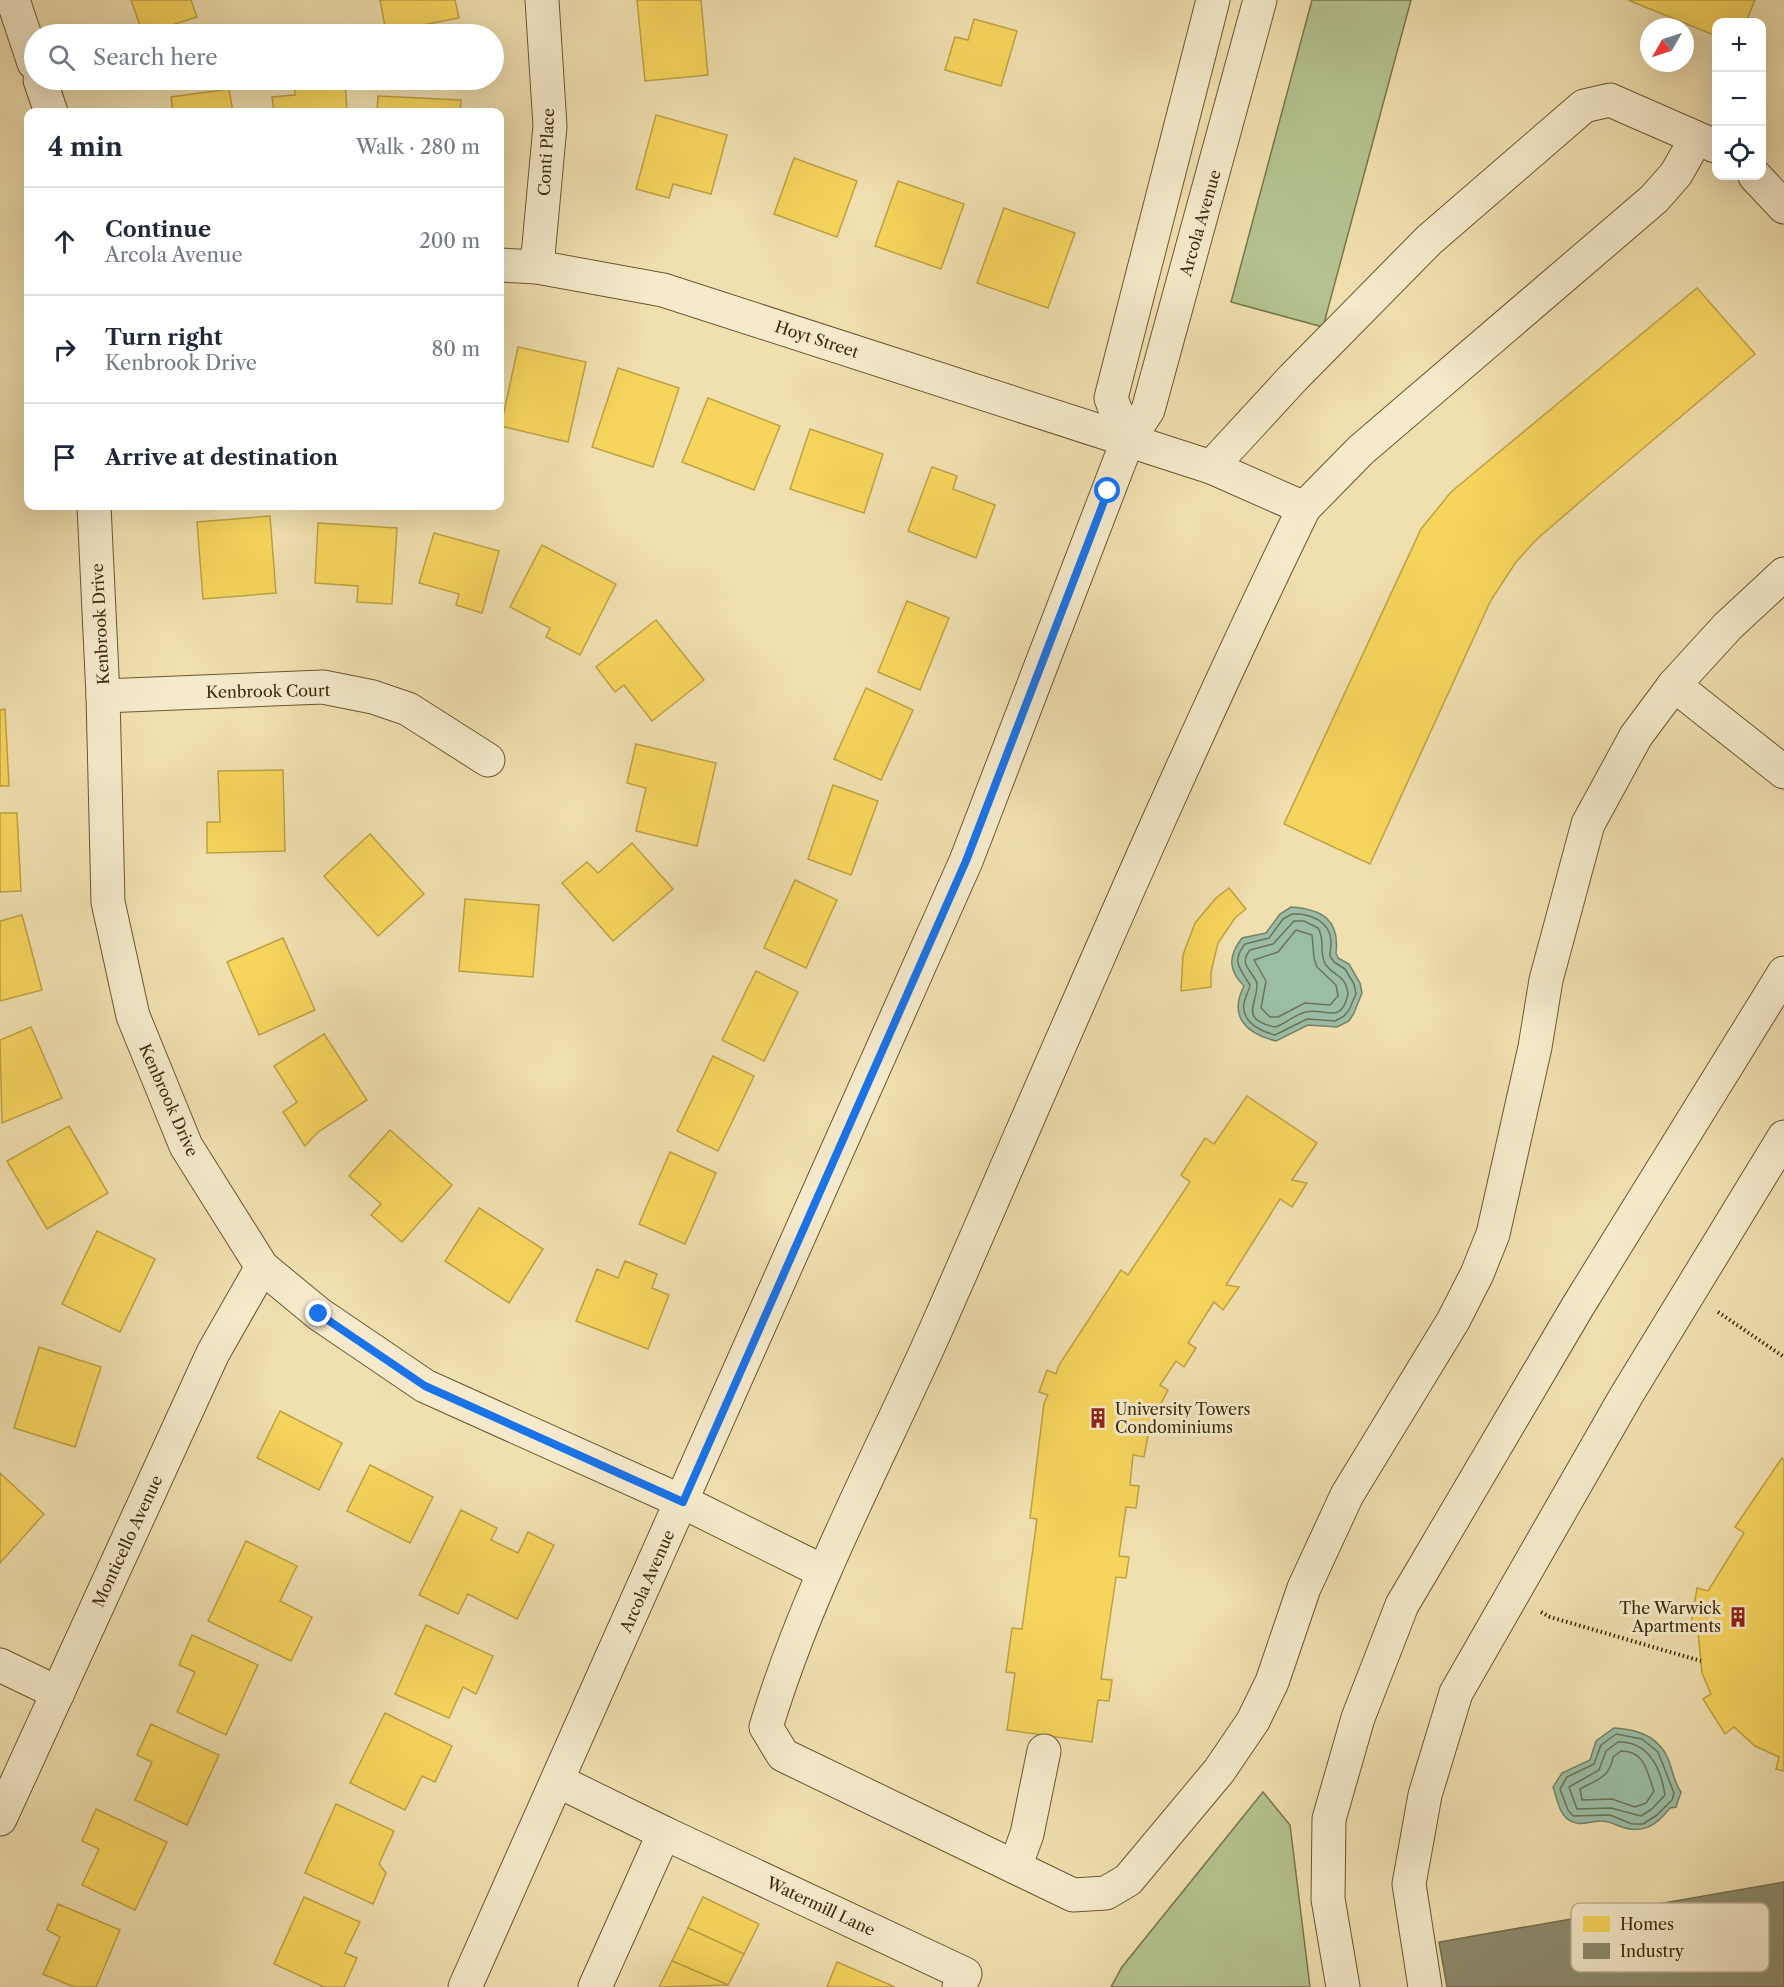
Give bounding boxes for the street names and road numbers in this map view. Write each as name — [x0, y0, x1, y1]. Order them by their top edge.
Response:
street label: Conti Place — [534, 107, 558, 197]
street label: Arcola Avenue — [1175, 167, 1225, 280]
street label: Hoyt Street — [773, 316, 862, 362]
street label: Kenbrook Drive — [87, 563, 113, 685]
street label: Kenbrook Court — [206, 680, 331, 702]
street label: Kenbrook Drive — [135, 1040, 203, 1160]
street label: Monticello Avenue — [88, 1472, 166, 1610]
street label: Arcola Avenue — [615, 1527, 679, 1636]
street label: Watermill Lane — [763, 1872, 878, 1940]

